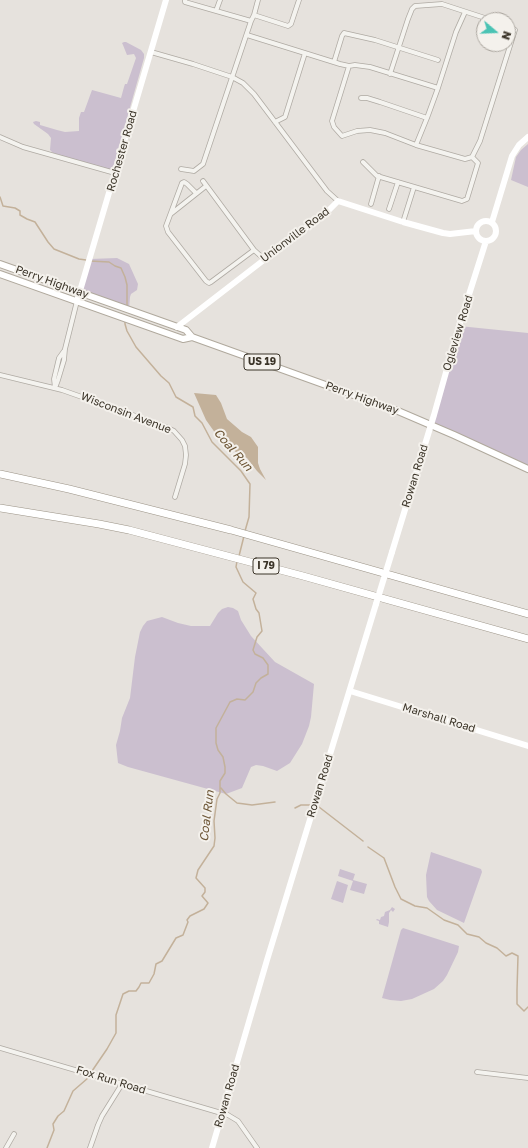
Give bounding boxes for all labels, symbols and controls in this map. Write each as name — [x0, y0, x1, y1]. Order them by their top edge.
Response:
north arrow — [476, 12, 516, 52]
text: N — [499, 30, 514, 42]
street label: Rochester Road — [104, 109, 140, 193]
street label: Unionville Road — [258, 205, 332, 265]
street label: Perry Highway — [14, 263, 90, 301]
street label: Ogleview Road — [440, 294, 476, 372]
road number: US 19 — [244, 354, 280, 370]
street label: Perry Highway — [324, 379, 400, 417]
street label: Wisconsin Avenue — [79, 390, 173, 436]
water label: Coal Run — [211, 426, 255, 474]
street label: Rowan Road — [399, 443, 431, 509]
road number: I 79 — [253, 558, 279, 574]
street label: Marshall Road — [401, 701, 477, 735]
street label: Rowan Road — [304, 753, 336, 819]
water label: Coal Run — [197, 790, 217, 842]
street label: Fox Run Road — [75, 1063, 147, 1097]
street label: Rowan Road — [212, 1063, 242, 1129]

